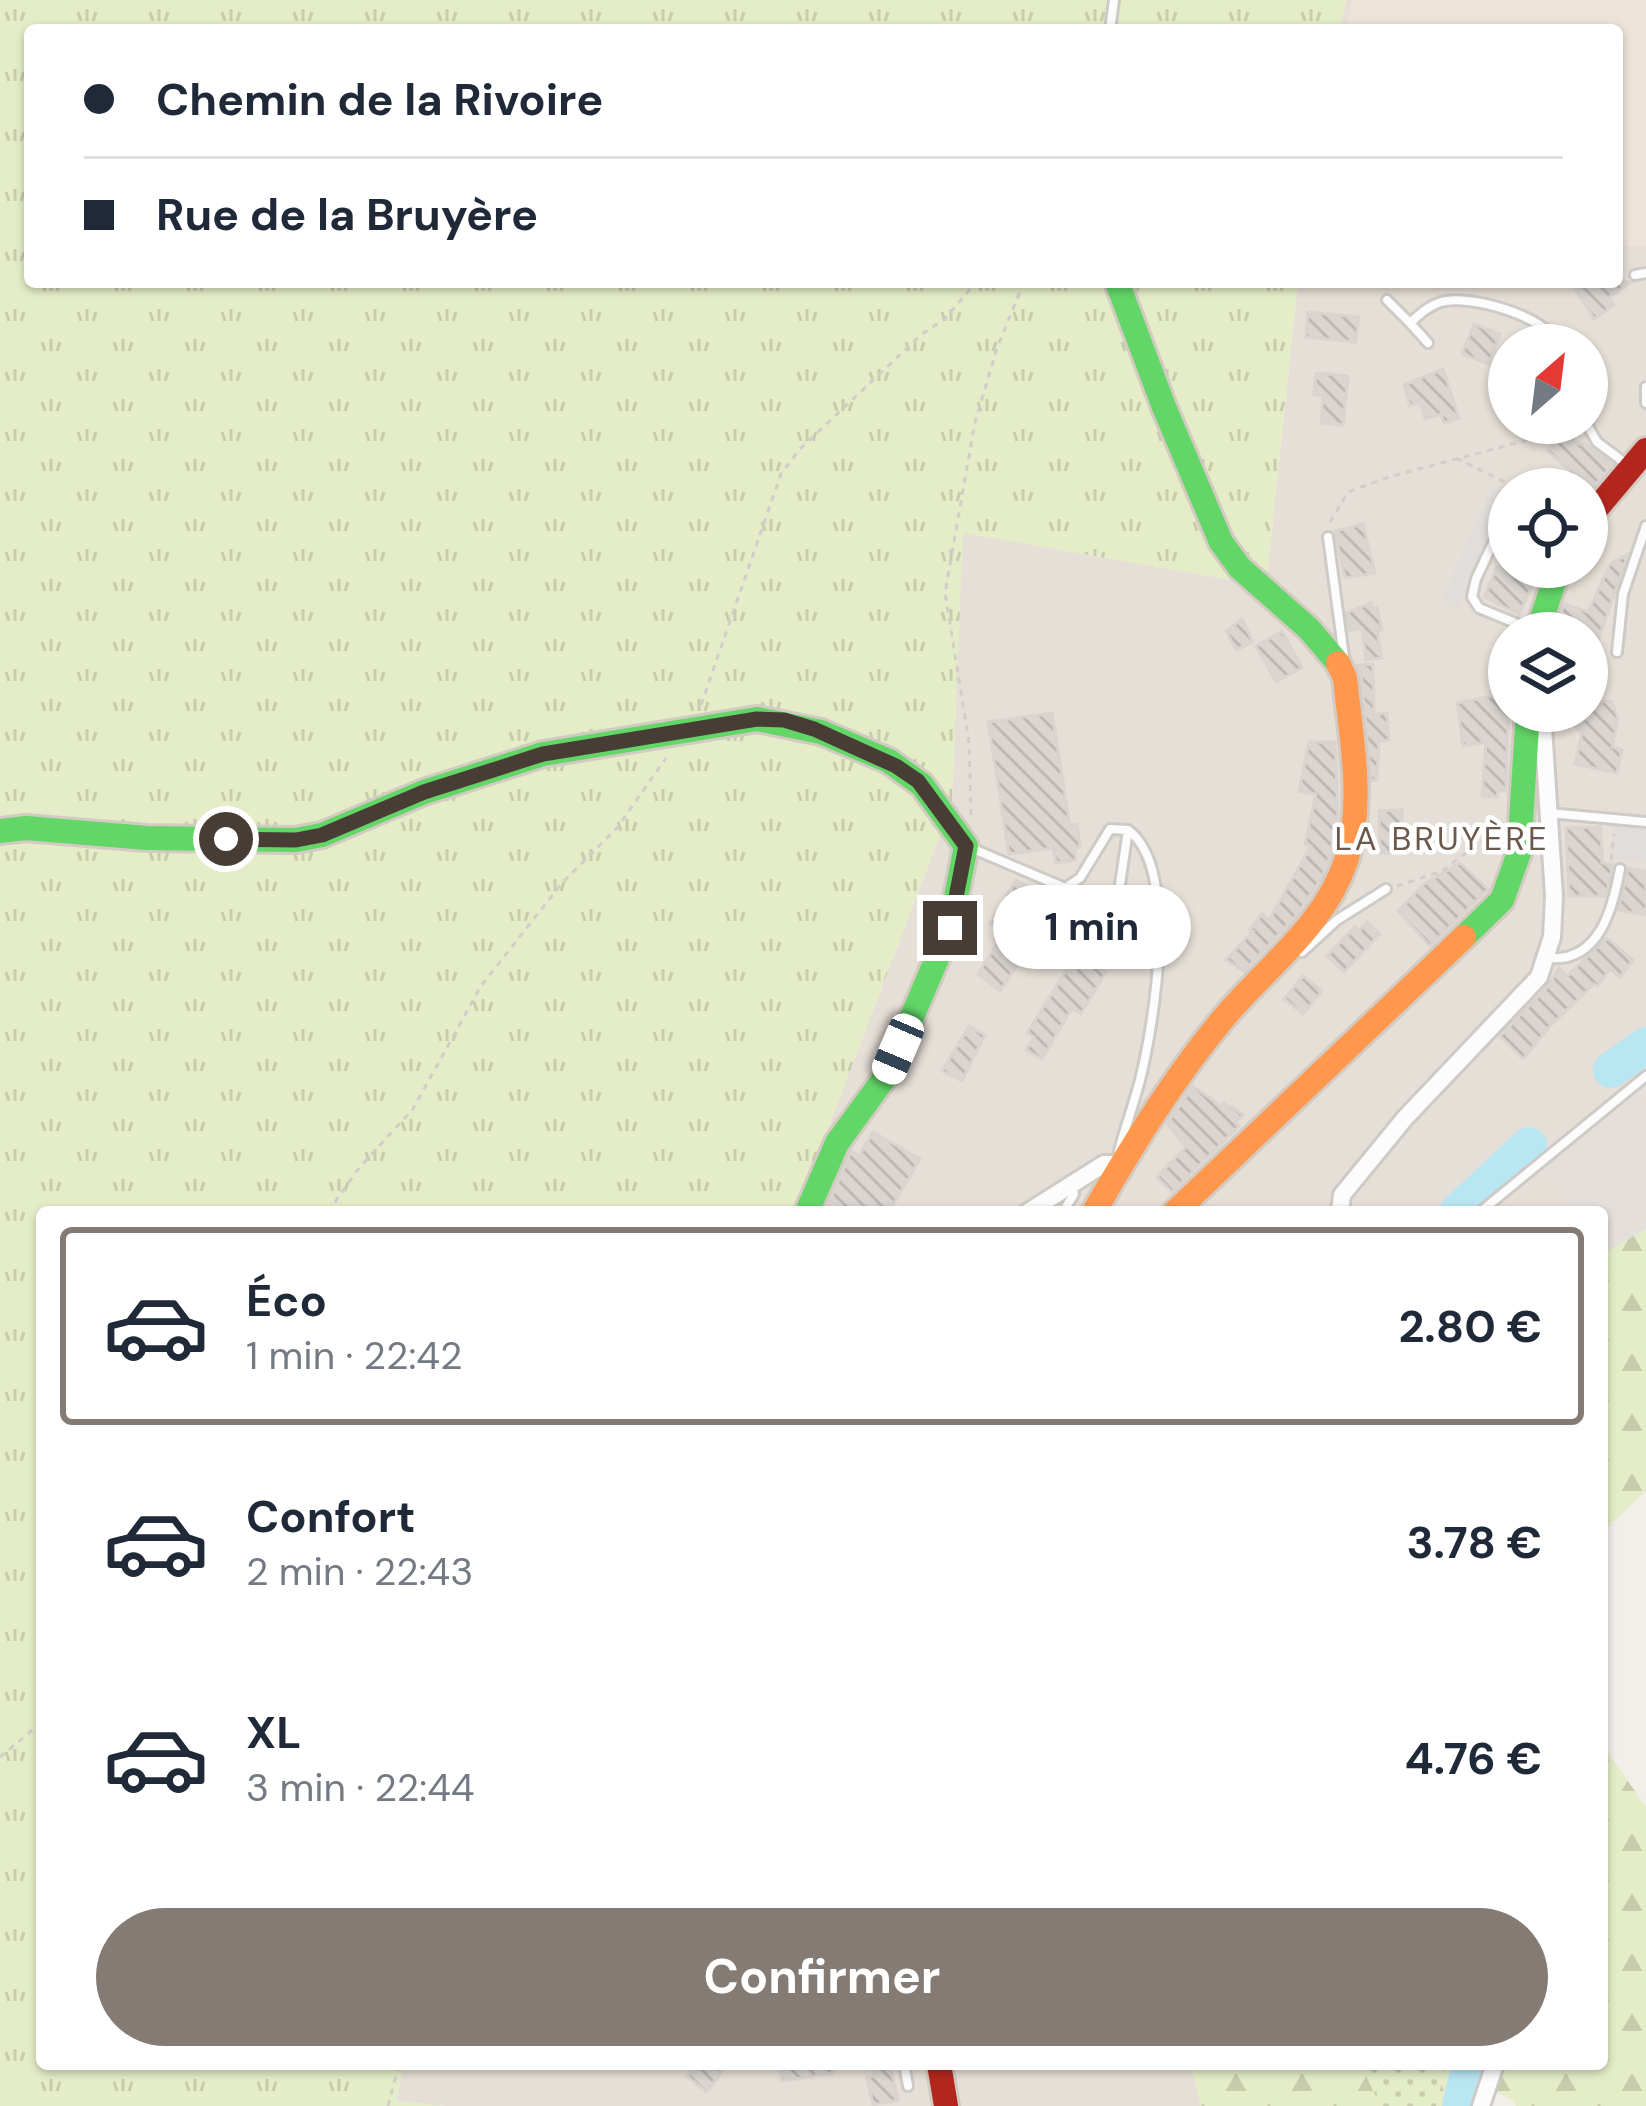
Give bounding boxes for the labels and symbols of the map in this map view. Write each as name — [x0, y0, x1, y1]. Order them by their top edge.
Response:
north arrow — [1488, 324, 1608, 444]
route start — [199, 812, 253, 866]
district label: LA BRUYÈRE — [1334, 817, 1550, 860]
callout: 1 min — [992, 886, 1190, 970]
route end — [923, 901, 977, 955]
car — [867, 1009, 929, 1089]

